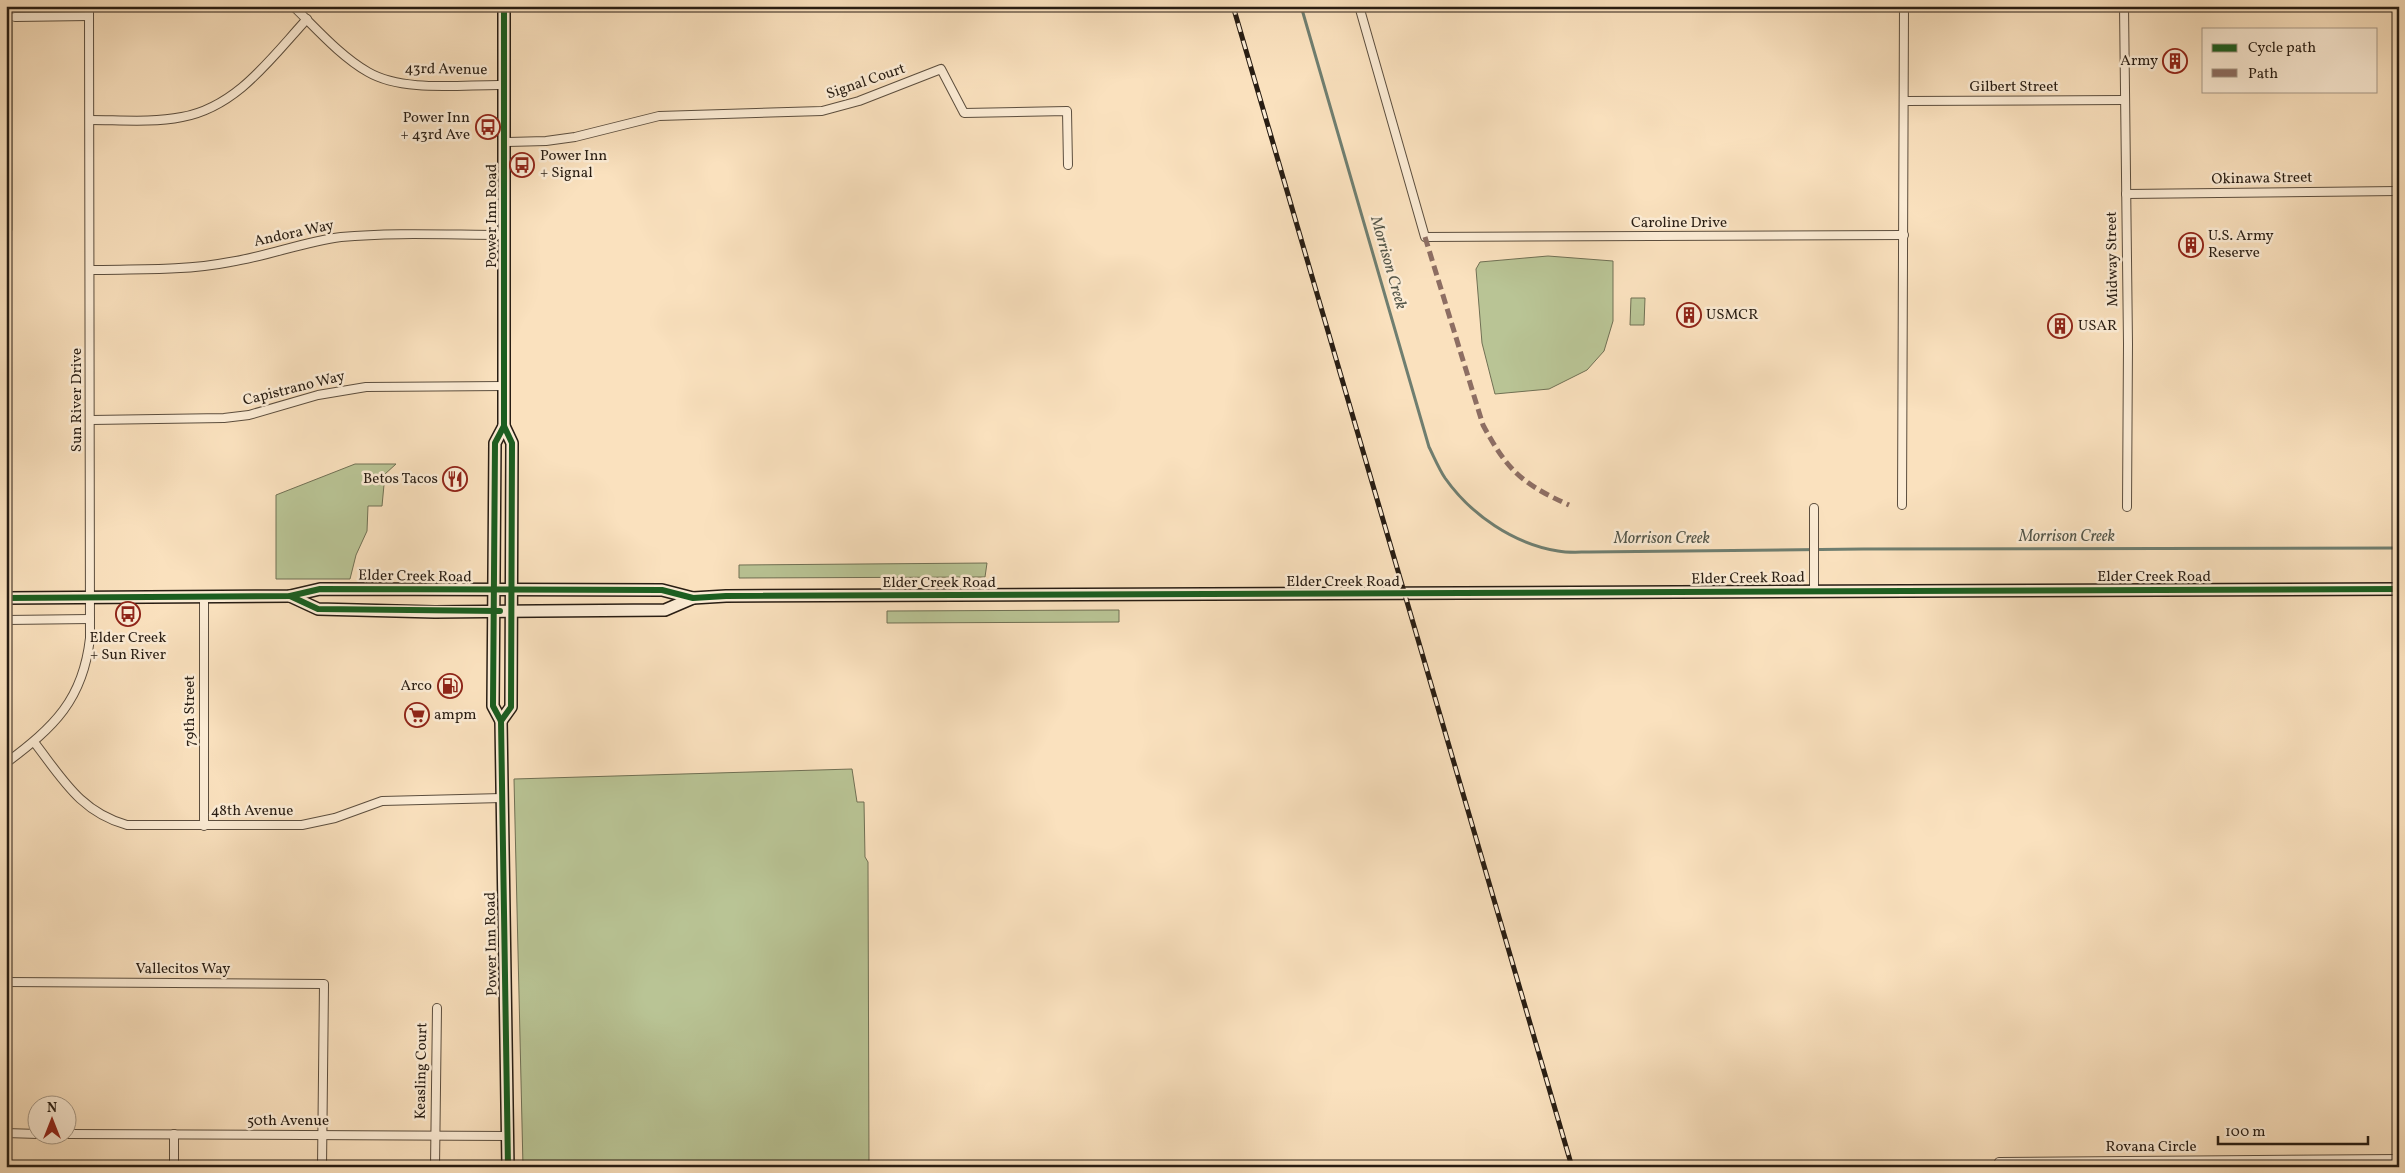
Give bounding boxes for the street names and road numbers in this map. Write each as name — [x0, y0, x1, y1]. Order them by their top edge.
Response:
street label: 43rd Avenue — [404, 59, 488, 81]
street label: Signal Court — [824, 59, 908, 105]
street label: Gilbert Street — [1969, 77, 2059, 98]
street label: Power Inn Road — [482, 164, 503, 268]
street label: Okinawa Street — [2211, 168, 2313, 190]
street label: Midway Street — [2102, 211, 2124, 307]
street label: Caroline Drive — [1631, 213, 1727, 234]
street label: Andora Way — [252, 215, 336, 253]
street label: Sun River Drive — [67, 348, 88, 452]
street label: Capistrano Way — [241, 366, 347, 412]
street label: Elder Creek Road — [358, 566, 472, 588]
street label: Elder Creek Road — [2097, 567, 2211, 588]
street label: Elder Creek Road — [1691, 568, 1805, 590]
street label: Elder Creek Road — [1286, 572, 1400, 593]
street label: Elder Creek Road — [882, 573, 996, 594]
street label: 79th Street — [180, 675, 201, 747]
street label: 48th Avenue — [211, 801, 293, 822]
street label: Power Inn Road — [481, 892, 503, 996]
street label: Vallecitos Way — [136, 959, 230, 980]
street label: Keasling Court — [411, 1022, 433, 1120]
street label: 50th Avenue — [247, 1111, 329, 1132]
street label: Rovana Circle — [2105, 1137, 2197, 1158]

